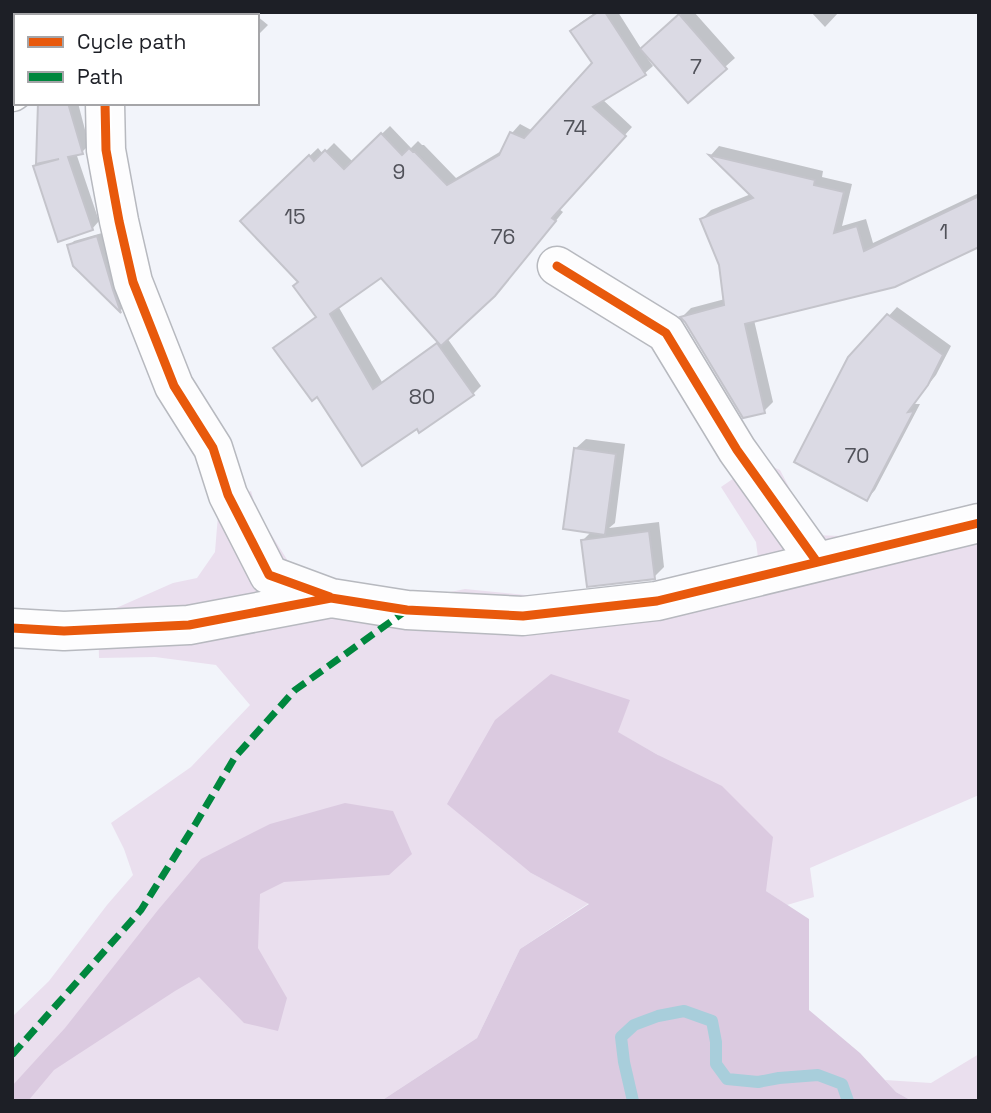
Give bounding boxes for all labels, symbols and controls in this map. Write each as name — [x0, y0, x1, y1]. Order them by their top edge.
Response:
legend — [14, 14, 259, 105]
text: Cycle path — [77, 28, 186, 55]
house number: 7 — [690, 53, 702, 80]
text: Path — [77, 63, 123, 90]
house number: 74 — [563, 114, 587, 141]
house number: 9 — [393, 158, 405, 185]
house number: 15 — [284, 203, 306, 230]
house number: 1 — [940, 218, 948, 245]
house number: 76 — [491, 223, 515, 250]
house number: 80 — [409, 383, 435, 410]
house number: 70 — [844, 442, 870, 469]

